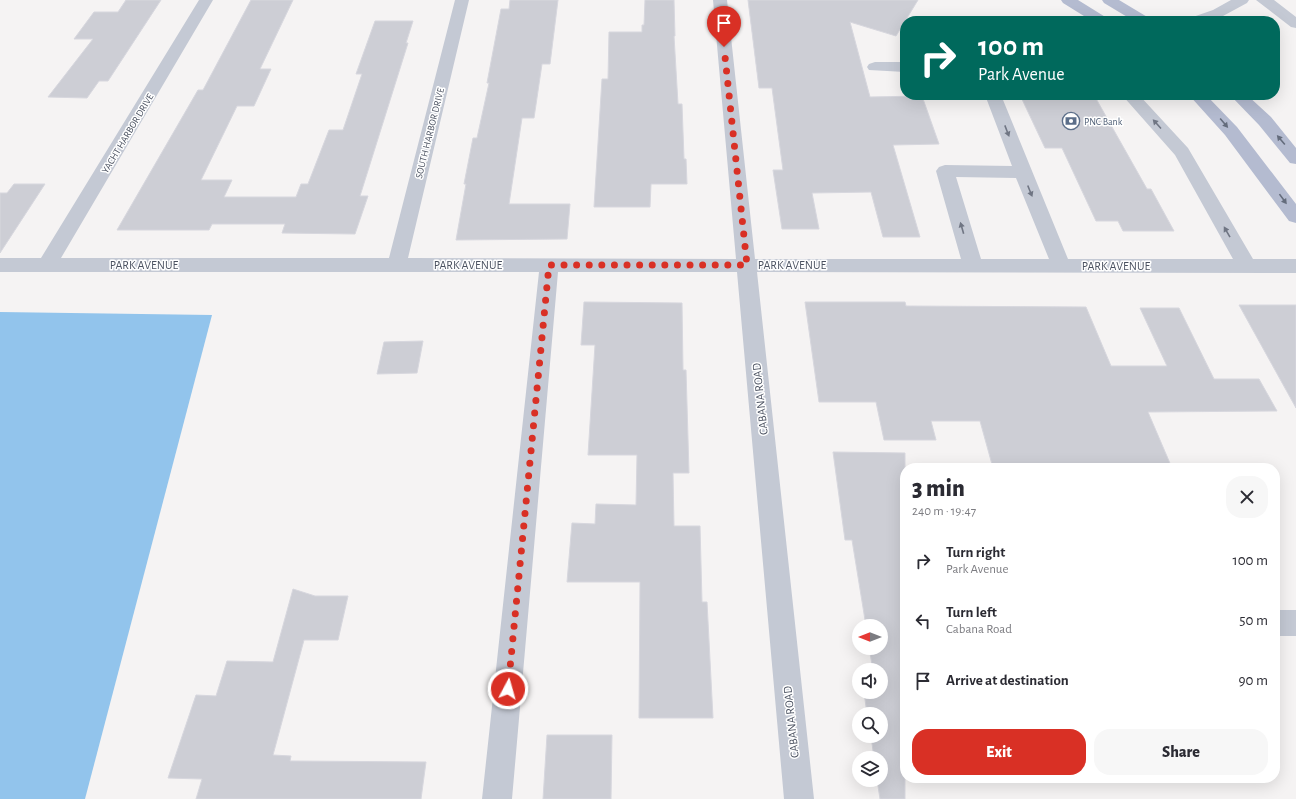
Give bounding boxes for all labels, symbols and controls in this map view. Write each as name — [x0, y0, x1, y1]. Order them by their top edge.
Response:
pin — [707, 6, 741, 47]
icon: arrive — [713, 12, 735, 34]
icon: right — [912, 32, 964, 84]
text: 100 m — [978, 33, 1044, 61]
text: Park Avenue — [978, 66, 1065, 84]
street label: SOUTH HARBOR DRIVE — [414, 87, 446, 179]
street label: YACHT HARBOR DRIVE — [100, 92, 156, 175]
bank icon: PNC Bank — [1061, 111, 1081, 131]
place label: PNC Bank — [1084, 117, 1123, 127]
one-way arrow — [1220, 118, 1229, 128]
one-way arrow — [1152, 119, 1161, 129]
one-way arrow — [1004, 126, 1010, 138]
one-way arrow — [1276, 135, 1285, 145]
one-way arrow — [1028, 186, 1034, 198]
one-way arrow — [1279, 194, 1288, 205]
one-way arrow — [959, 222, 965, 234]
one-way arrow — [1224, 227, 1231, 238]
street label: PARK AVENUE — [110, 259, 178, 271]
street label: PARK AVENUE — [434, 259, 502, 271]
street label: PARK AVENUE — [758, 259, 826, 271]
street label: PARK AVENUE — [1082, 260, 1150, 272]
street label: CABANA ROAD — [750, 362, 770, 436]
button: close — [1226, 476, 1268, 518]
text: 3 min — [912, 477, 965, 501]
text: 240 m · 19:47 — [912, 505, 976, 518]
text: Turn right — [946, 545, 1005, 560]
icon: right — [912, 550, 934, 572]
text: 100 m — [1233, 553, 1268, 568]
text: Park Avenue — [946, 563, 1008, 576]
text: Turn left — [946, 605, 997, 620]
icon: left — [912, 610, 934, 632]
text: 50 m — [1239, 613, 1268, 628]
north arrow — [852, 619, 888, 655]
map controls — [852, 619, 888, 787]
text: Cabana Road — [946, 623, 1012, 636]
button: sound — [852, 663, 888, 699]
position arrow — [487, 668, 529, 710]
icon: arrive — [912, 670, 934, 692]
text: Arrive at destination — [946, 673, 1069, 688]
text: 90 m — [1239, 673, 1268, 688]
street label: CABANA ROAD — [781, 685, 801, 759]
button: search — [852, 707, 888, 743]
button: Exit — [912, 729, 1086, 775]
button: Share — [1094, 729, 1268, 775]
button: layers — [852, 751, 888, 787]

